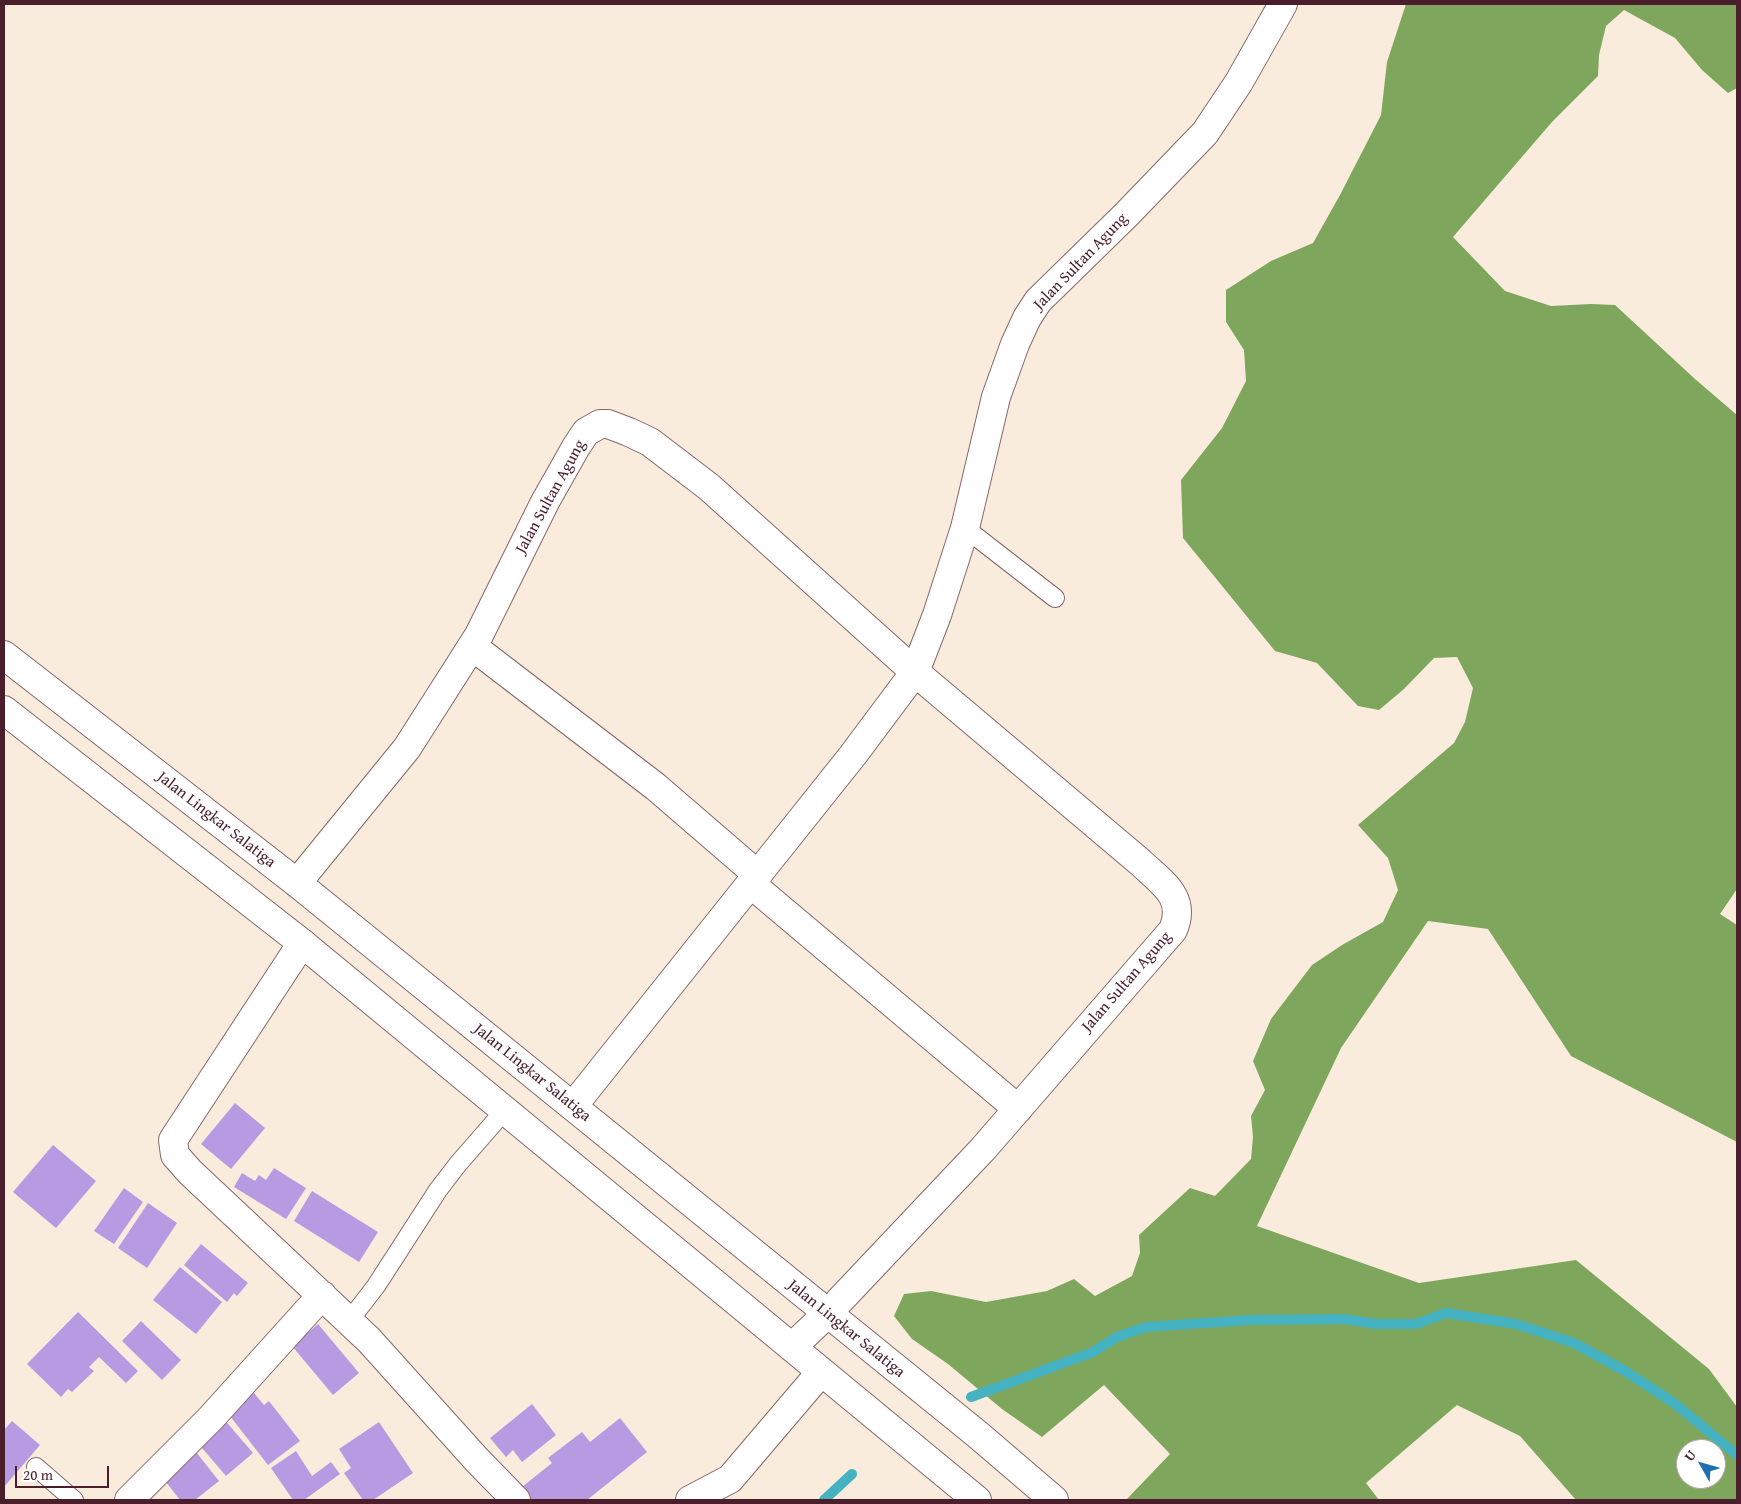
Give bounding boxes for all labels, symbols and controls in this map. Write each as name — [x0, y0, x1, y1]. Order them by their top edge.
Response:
street label: Jalan Sultan Agung — [1030, 210, 1132, 314]
street label: Jalan Sultan Agung — [512, 437, 590, 557]
street label: Jalan Lingkar Salatiga — [153, 768, 279, 872]
street label: Jalan Sultan Agung — [1078, 928, 1176, 1036]
street label: Jalan Lingkar Salatiga — [470, 1020, 594, 1126]
street label: Jalan Lingkar Salatiga — [784, 1276, 908, 1382]
north arrow — [1676, 1439, 1726, 1489]
text: U — [1679, 1446, 1701, 1465]
scale bar — [18, 1456, 111, 1488]
text: 20 m — [23, 1464, 53, 1485]

